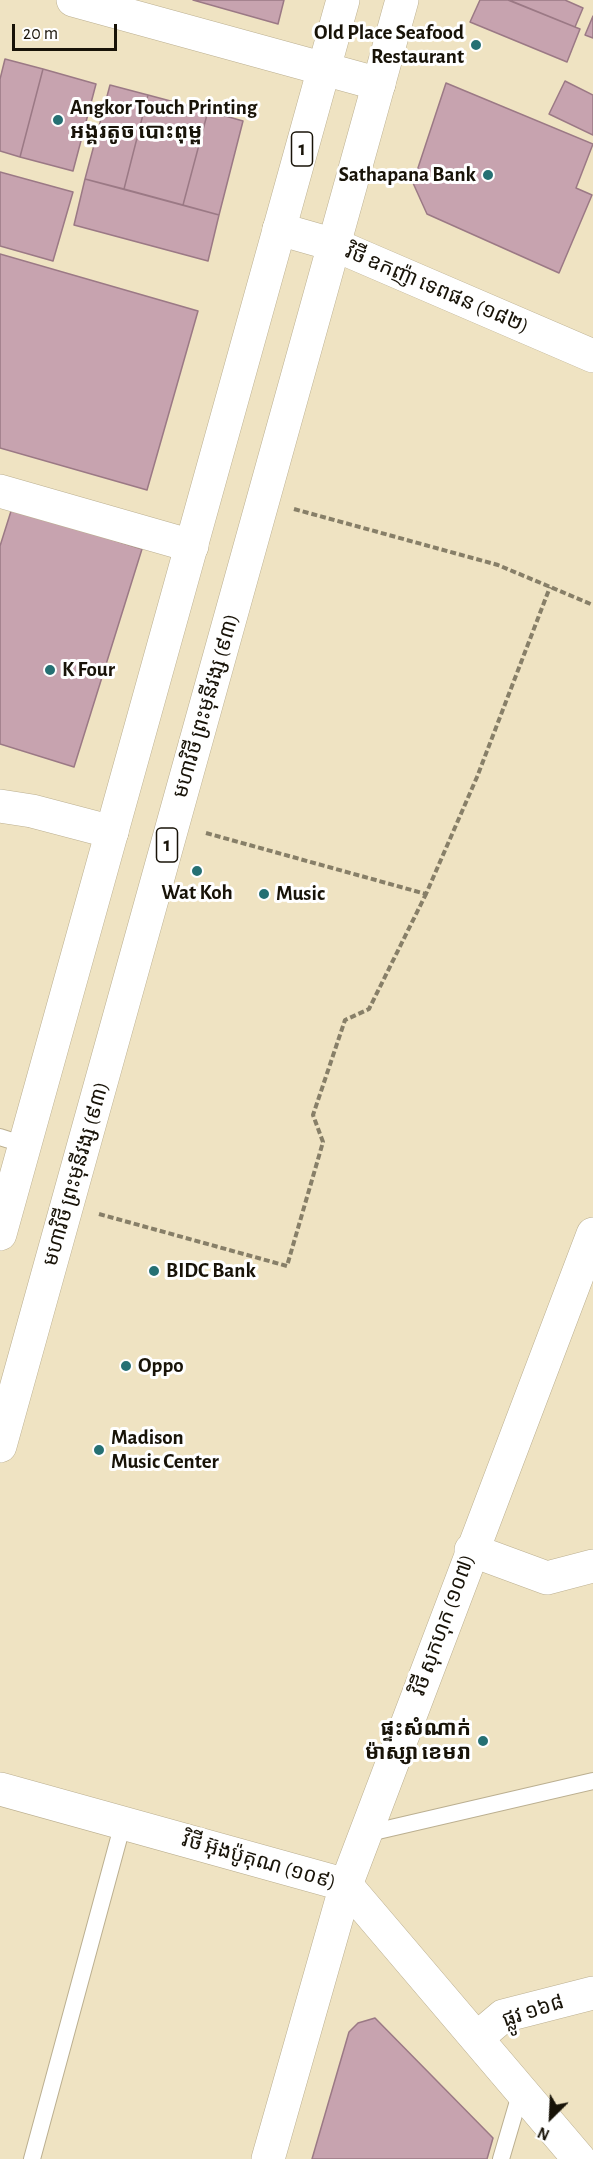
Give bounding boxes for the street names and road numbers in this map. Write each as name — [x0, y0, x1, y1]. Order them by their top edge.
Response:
road number: 1 — [292, 132, 312, 166]
street label: វិថី ឧកញ៉ា ទេពផន (១៨២) — [341, 239, 533, 339]
street label: មហាវិថី ព្រះមុនីវង្ស (៩៣) — [168, 611, 244, 801]
road number: 1 — [156, 828, 178, 862]
street label: មហាវិថី ព្រះមុនីវង្ស (៩៣) — [38, 1079, 114, 1269]
street label: វិថី សុកហុក (១០៧) — [406, 1551, 480, 1699]
street label: វិថី អ៊ុងប៉ូគុណ (១០៩) — [179, 1827, 339, 1895]
street label: ផ្លូវ ១៦៨ — [499, 1989, 567, 2033]

